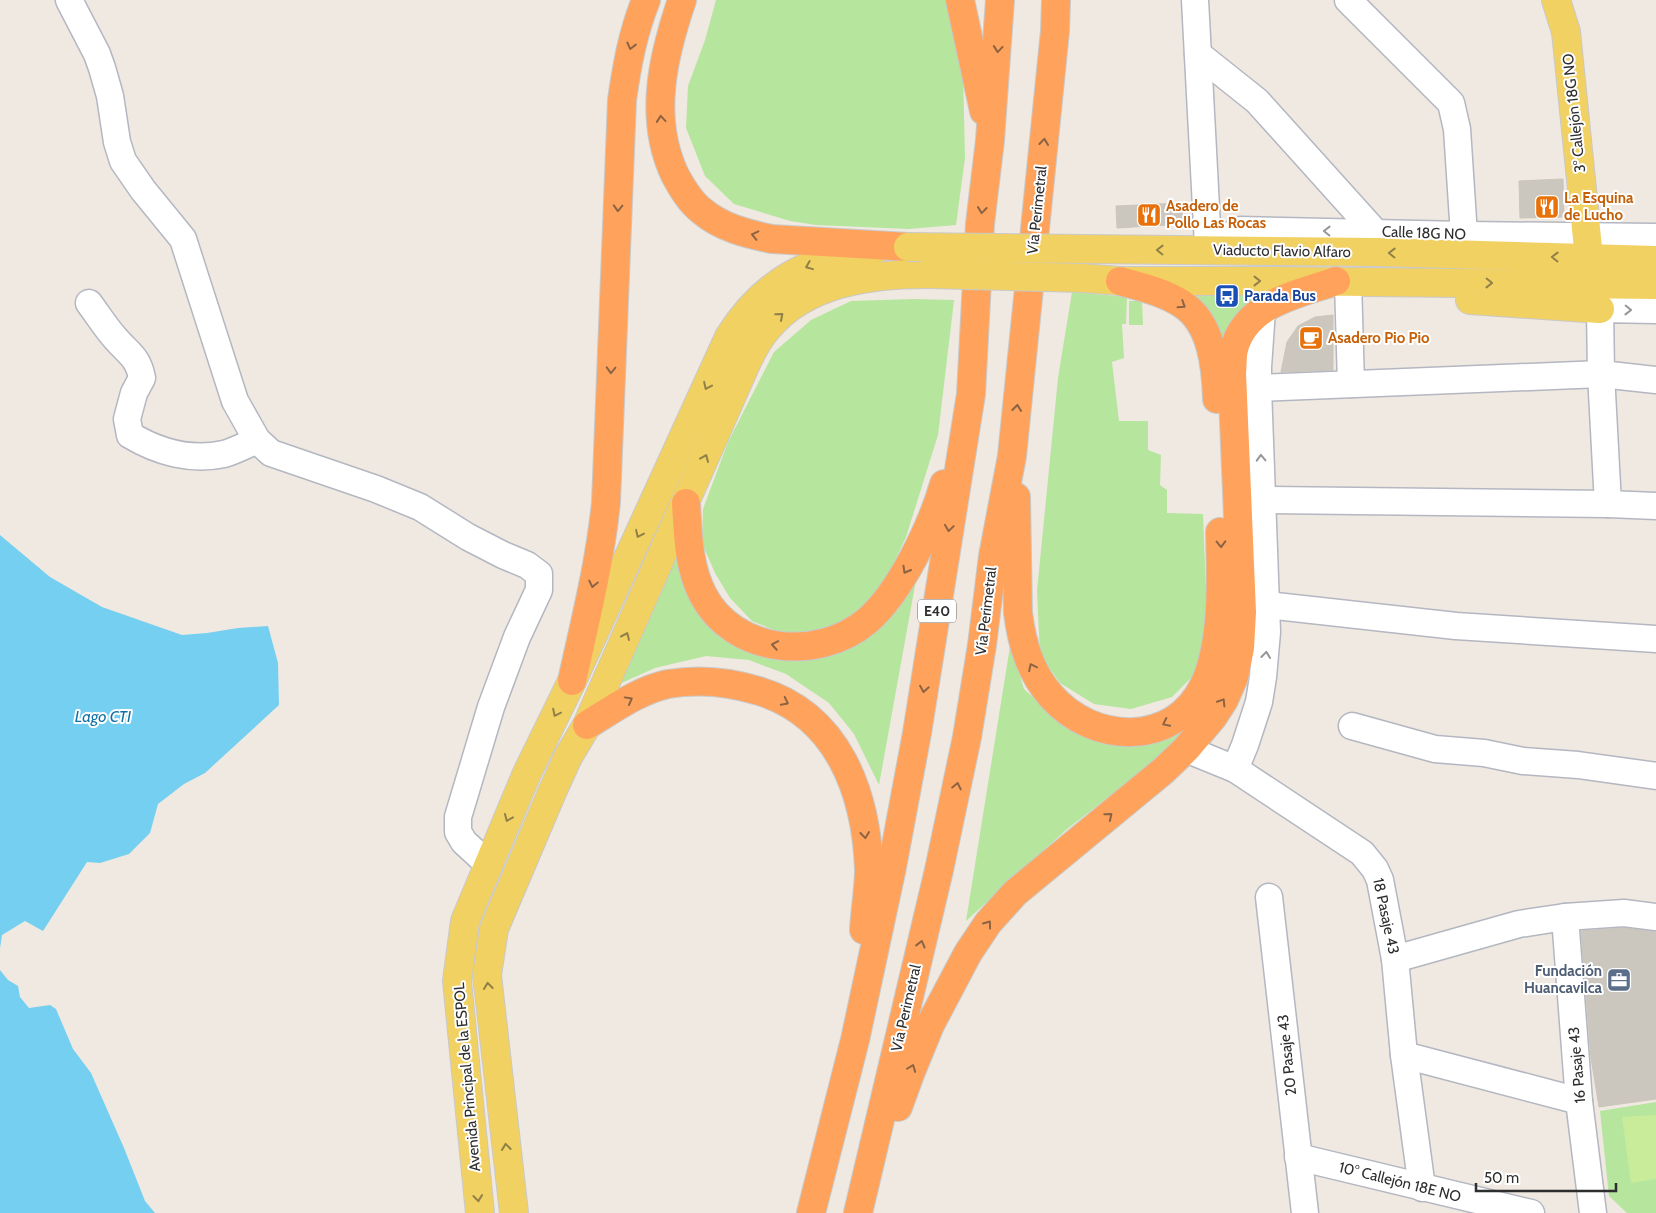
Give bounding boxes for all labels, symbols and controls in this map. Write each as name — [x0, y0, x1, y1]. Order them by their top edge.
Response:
one-way arrow — [626, 42, 637, 51]
one-way arrow — [992, 45, 1003, 53]
street label: 3° Callejón 18G NO — [1559, 53, 1589, 173]
one-way arrow — [656, 114, 667, 122]
one-way arrow — [1038, 137, 1049, 145]
street label: Vía Perimetral — [1023, 164, 1051, 255]
place label: La Esquina de Lucho — [1564, 189, 1634, 224]
restaurant icon: La Esquina de Lucho — [1534, 194, 1560, 220]
place label: Asadero de Pollo Las Rocas — [1166, 197, 1266, 232]
restaurant icon: Asadero de Pollo Las Rocas — [1136, 202, 1162, 228]
one-way arrow — [612, 204, 623, 212]
one-way arrow — [977, 207, 988, 215]
street label: Calle 18G NO — [1382, 223, 1466, 243]
one-way arrow — [1323, 226, 1331, 236]
one-way arrow — [750, 230, 759, 241]
street label: Viaducto Flavio Alfaro — [1213, 241, 1351, 261]
one-way arrow — [1156, 245, 1164, 255]
one-way arrow — [1388, 247, 1396, 258]
one-way arrow — [1551, 252, 1558, 262]
one-way arrow — [805, 260, 814, 270]
one-way arrow — [1253, 276, 1261, 286]
one-way arrow — [1486, 278, 1493, 288]
bus stop icon: Parada Bus — [1214, 283, 1240, 309]
place label: Parada Bus — [1244, 287, 1316, 305]
one-way arrow — [1177, 298, 1186, 308]
one-way arrow — [1624, 304, 1632, 315]
one-way arrow — [775, 312, 784, 321]
cafe icon: Asadero Pio Pio — [1298, 325, 1324, 351]
place label: Asadero Pio Pio — [1328, 329, 1430, 347]
one-way arrow — [606, 366, 617, 374]
one-way arrow — [702, 381, 713, 390]
one-way arrow — [1011, 404, 1022, 412]
one-way arrow — [1255, 453, 1266, 461]
one-way arrow — [698, 454, 709, 463]
one-way arrow — [944, 525, 955, 533]
one-way arrow — [635, 528, 645, 537]
one-way arrow — [1215, 540, 1226, 548]
one-way arrow — [902, 565, 912, 574]
street label: Vía Perimetral — [972, 565, 1000, 656]
one-way arrow — [589, 580, 599, 589]
road number: E40 — [918, 600, 956, 622]
one-way arrow — [620, 632, 631, 641]
one-way arrow — [771, 640, 779, 650]
one-way arrow — [1260, 651, 1271, 659]
one-way arrow — [1028, 663, 1038, 672]
one-way arrow — [920, 684, 930, 693]
one-way arrow — [780, 696, 789, 706]
one-way arrow — [624, 697, 633, 707]
one-way arrow — [1216, 698, 1226, 707]
water label: Lago CTI — [75, 707, 131, 726]
one-way arrow — [552, 708, 563, 717]
one-way arrow — [1162, 716, 1171, 727]
one-way arrow — [951, 781, 961, 790]
one-way arrow — [504, 813, 515, 822]
one-way arrow — [1103, 813, 1112, 822]
one-way arrow — [859, 832, 870, 840]
street label: 18 Pasaje 43 — [1369, 876, 1403, 956]
one-way arrow — [982, 921, 990, 930]
one-way arrow — [915, 940, 926, 949]
street label: Vía Perimetral — [887, 962, 925, 1053]
place label: Fundación Huancavilca — [1524, 962, 1603, 997]
office icon: Fundación Huancavilca — [1606, 967, 1632, 993]
street label: Avenida Principal de la ESPOL — [450, 981, 484, 1172]
one-way arrow — [483, 981, 494, 989]
street label: 20 Pasaje 43 — [1274, 1013, 1300, 1097]
street label: 16 Pasaje 43 — [1565, 1026, 1589, 1104]
one-way arrow — [906, 1064, 916, 1072]
one-way arrow — [501, 1143, 512, 1151]
street label: 10° Callejón 18E NO — [1337, 1158, 1463, 1206]
scale bar — [1476, 1160, 1616, 1192]
text: 50 m — [1484, 1169, 1519, 1187]
one-way arrow — [472, 1194, 483, 1202]

